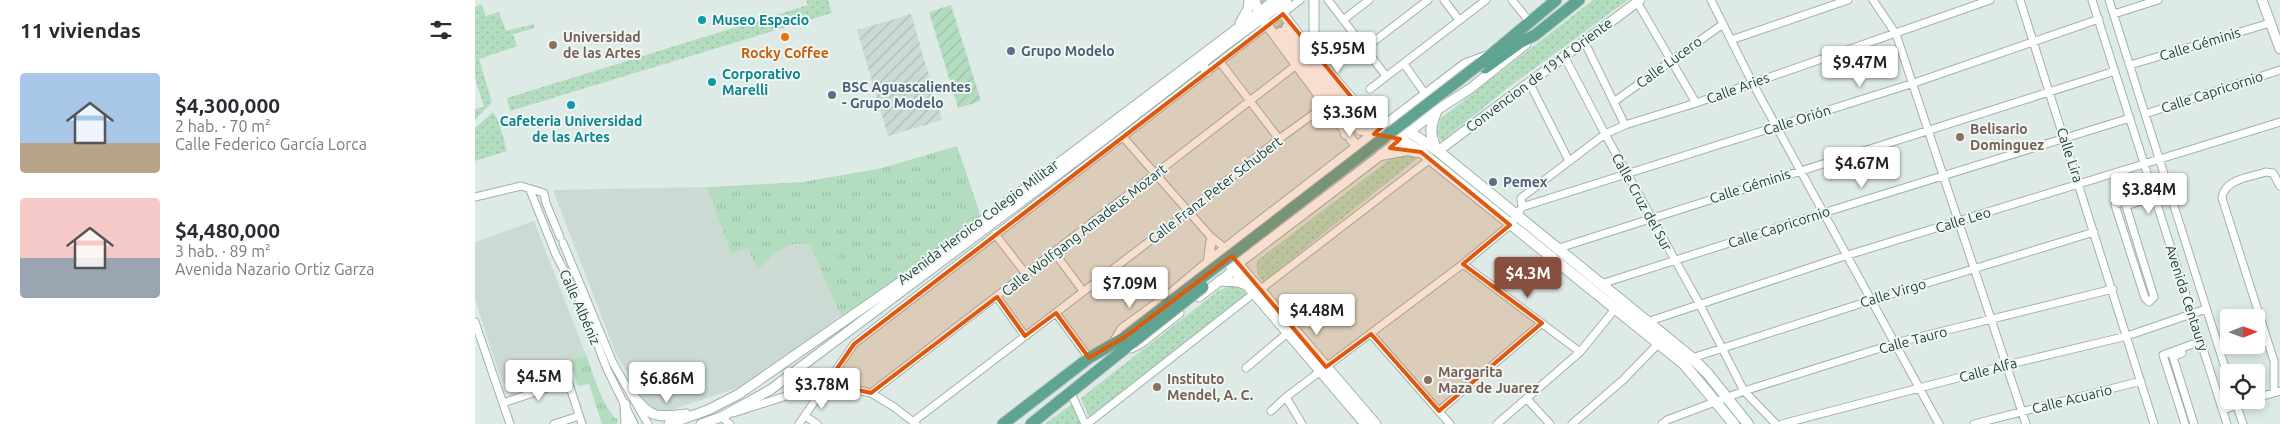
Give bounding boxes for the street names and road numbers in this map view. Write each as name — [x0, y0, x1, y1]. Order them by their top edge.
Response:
street label: Convencion de 1914 Oriente — [1463, 15, 1615, 135]
street label: Calle Géminis — [2157, 24, 2243, 64]
street label: Calle Lucero — [1633, 33, 1705, 91]
street label: Calle Capricornio — [2159, 68, 2265, 116]
street label: Calle Aries — [1704, 69, 1772, 107]
street label: Calle Orión — [1761, 102, 1833, 138]
street label: Calle Lira — [2054, 125, 2086, 185]
street label: Calle Franz Peter Schubert — [1145, 132, 1285, 247]
street label: Calle Cruz del Sur — [1609, 150, 1676, 254]
street label: Avenida Heroico Colegio Militar — [894, 156, 1062, 288]
street label: Calle Wolfgang Amadeus Mozart — [998, 160, 1170, 299]
street label: Calle Géminis — [1708, 165, 1792, 207]
street label: Calle Capricornio — [1726, 203, 1832, 251]
street label: Calle Leo — [1933, 204, 1993, 236]
street label: Avenida Centaury — [2162, 243, 2212, 353]
street label: Calle Albéniz — [556, 267, 604, 347]
street label: Calle Virgo — [1858, 275, 1928, 311]
street label: Calle Tauro — [1877, 323, 1949, 357]
street label: Calle Alfa — [1957, 355, 2019, 385]
street label: Calle Acuario — [2030, 381, 2114, 417]

